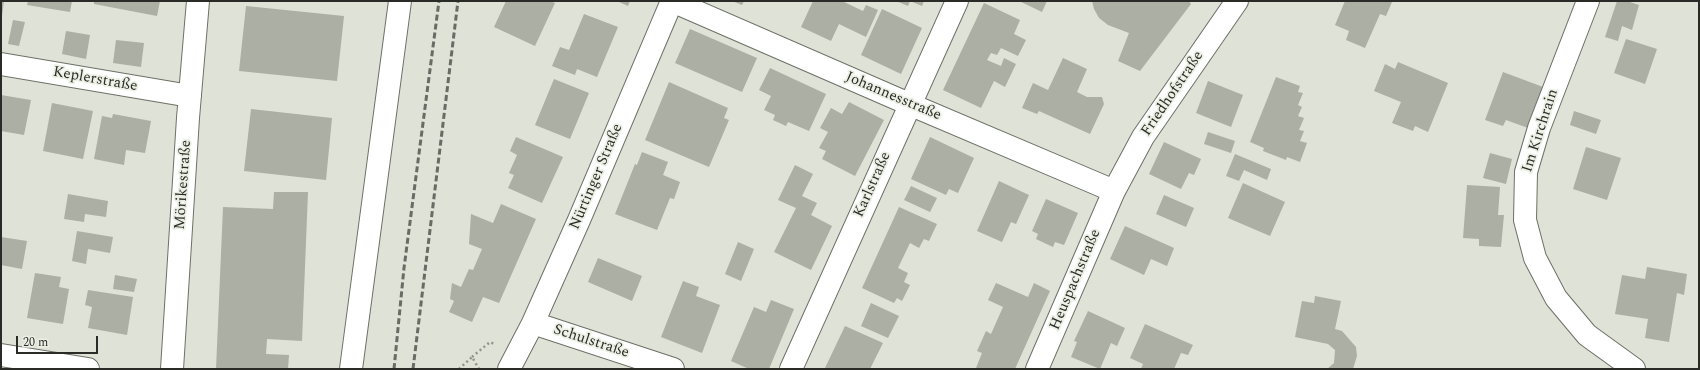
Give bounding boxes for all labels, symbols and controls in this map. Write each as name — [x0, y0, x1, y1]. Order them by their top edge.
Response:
street label: Friedhofstraße — [1138, 48, 1208, 140]
street label: Keplerstraße — [51, 64, 139, 96]
street label: Johannesstraße — [842, 69, 944, 125]
street label: Im Kirchrain — [1519, 87, 1563, 175]
street label: Nürtinger Straße — [567, 121, 627, 233]
street label: Mörikestraße — [172, 139, 196, 231]
street label: Karlstraße — [851, 149, 895, 221]
street label: Heuspachstraße — [1047, 227, 1105, 333]
street label: Schulstraße — [551, 321, 631, 363]
scale bar — [18, 328, 100, 354]
text: 20 m — [23, 333, 48, 352]

